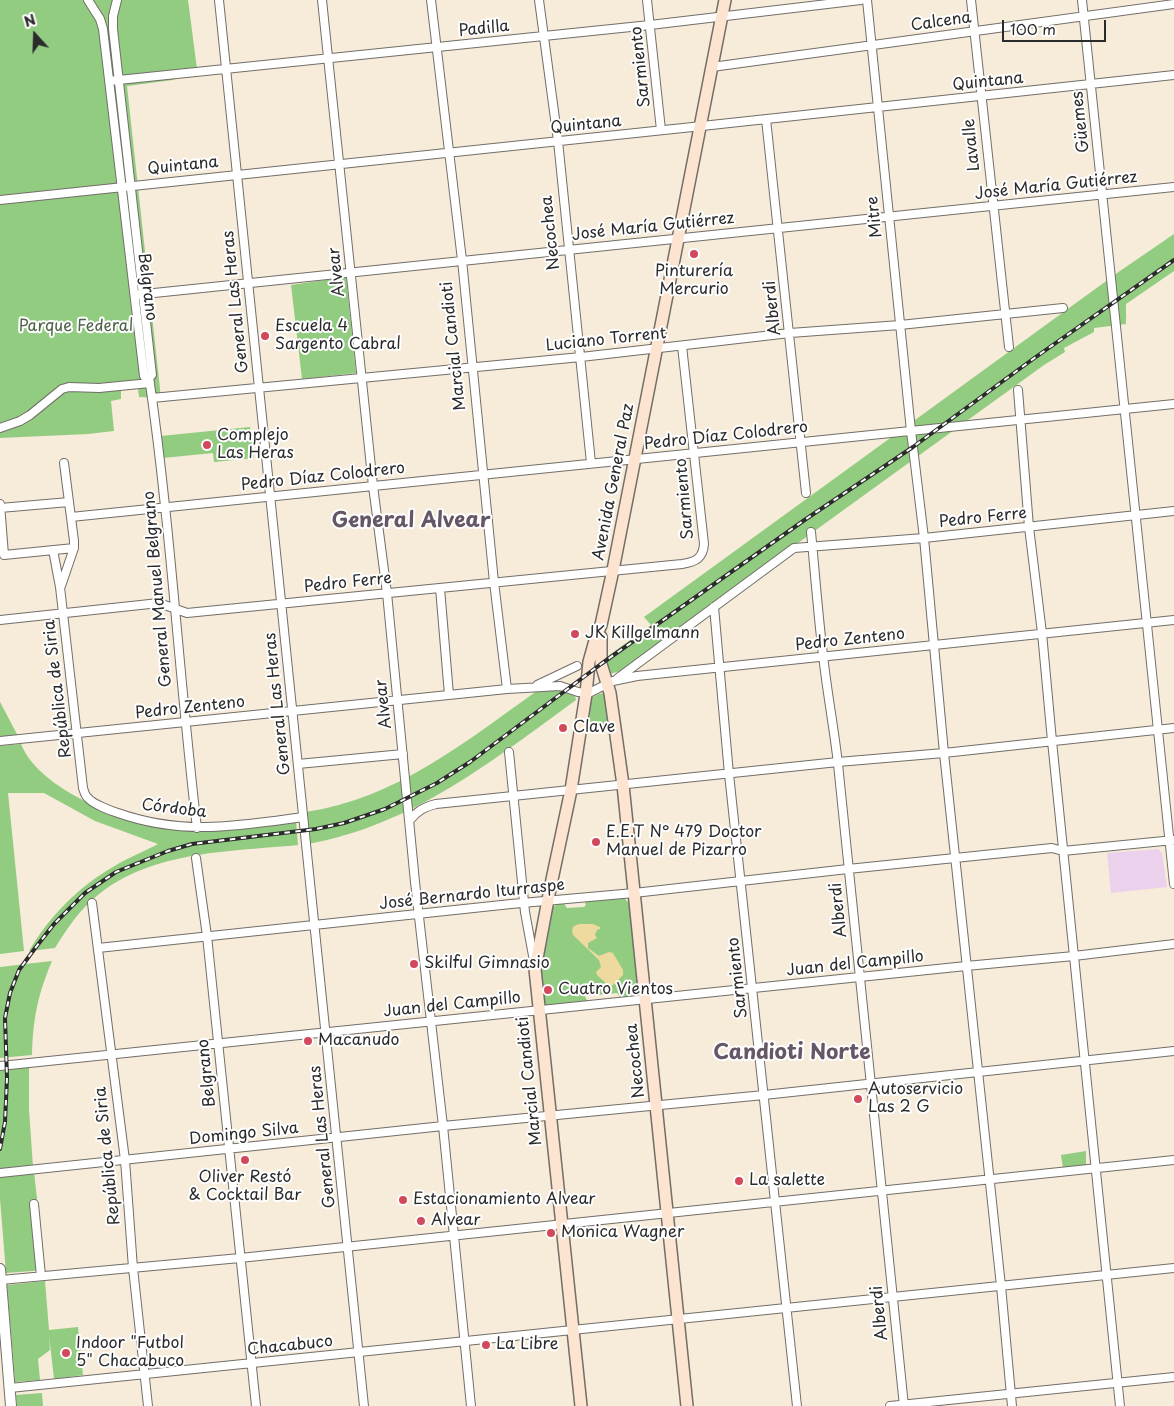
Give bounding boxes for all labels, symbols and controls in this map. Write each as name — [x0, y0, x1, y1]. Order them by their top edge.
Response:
street label: Calcena — [909, 8, 973, 36]
text: N — [21, 9, 39, 32]
north arrow — [10, 10, 60, 60]
scale bar — [1004, 10, 1108, 42]
street label: Padilla — [458, 17, 510, 41]
text: 100 m — [1010, 17, 1056, 40]
street label: Sarmiento — [627, 25, 655, 109]
street label: Quintana — [952, 69, 1024, 95]
street label: Güemes — [1068, 90, 1094, 154]
street label: Quintana — [550, 112, 622, 138]
street label: Lavalle — [960, 118, 984, 172]
street label: Quintana — [147, 153, 219, 179]
street label: José María Gutiérrez — [974, 168, 1138, 204]
street label: Necochea — [538, 195, 564, 271]
street label: Mitre — [863, 195, 887, 239]
street label: José María Gutiérrez — [571, 209, 735, 245]
street label: General Las Heras — [219, 230, 253, 374]
street label: Alvear — [325, 246, 349, 298]
marker: Pinturería Mercurio — [688, 248, 700, 260]
street label: Belgrano — [133, 252, 161, 322]
place label: Pinturería Mercurio — [655, 262, 733, 300]
street label: Alberdi — [761, 279, 785, 337]
street label: Marcial Candioti — [438, 281, 470, 411]
park label: Parque Federal — [19, 317, 133, 337]
place label: Escuela 4 Sargento Cabral — [275, 317, 401, 355]
street label: Luciano Torrent — [545, 324, 667, 356]
marker: Escuela 4 Sargento Cabral — [259, 330, 271, 342]
street label: Avenida General Paz — [589, 402, 639, 562]
street label: Pedro Díaz Colodrero — [643, 418, 809, 454]
place label: Complejo Las Heras — [217, 426, 294, 464]
marker: Complejo Las Heras — [201, 439, 213, 451]
street label: Sarmiento — [672, 458, 698, 540]
street label: Pedro Díaz Colodrero — [240, 459, 406, 495]
street label: General Manuel Belgrano — [140, 490, 176, 688]
street label: Pedro Ferre — [938, 504, 1028, 532]
district label: General Alvear — [332, 508, 490, 534]
street label: Pedro Ferre — [303, 569, 393, 597]
street label: República de Siria — [40, 619, 76, 759]
place label: JK Killgelmann — [585, 624, 700, 644]
street label: Pedro Zenteno — [794, 625, 906, 655]
marker: JK Killgelmann — [569, 628, 581, 640]
street label: General Las Heras — [261, 632, 295, 776]
street label: Alvear — [372, 678, 396, 730]
street label: Pedro Zenteno — [134, 693, 246, 723]
place label: Clave — [573, 718, 615, 738]
marker: Clave — [557, 722, 569, 734]
street label: Córdoba — [140, 795, 208, 823]
place label: E.E.T N° 479 Doctor Manuel de Pizarro — [606, 823, 762, 861]
marker: E.E.T N° 479 Doctor Manuel de Pizarro — [590, 836, 602, 848]
street label: José Bernardo Iturraspe — [378, 876, 566, 914]
street label: Alberdi — [827, 881, 851, 939]
street label: Sarmiento — [724, 936, 752, 1020]
street label: Juan del Campillo — [785, 947, 925, 981]
place label: Skilful Gimnasio — [424, 954, 550, 974]
marker: Skilful Gimnasio — [408, 958, 420, 970]
place label: Cuatro Vientos — [558, 980, 673, 1000]
marker: Cuatro Vientos — [542, 984, 554, 996]
street label: Juan del Campillo — [382, 988, 522, 1022]
street label: Marcial Candioti — [514, 1016, 546, 1146]
street label: Necochea — [623, 1023, 649, 1099]
place label: Macanudo — [318, 1031, 399, 1051]
marker: Macanudo — [302, 1035, 314, 1047]
street label: Belgrano — [194, 1038, 220, 1108]
district label: Candioti Norte — [713, 1040, 871, 1066]
street label: General Las Heras — [306, 1065, 340, 1209]
place label: Autoservicio Las 2 G — [868, 1080, 963, 1118]
street label: República de Siria — [91, 1086, 125, 1226]
marker: Autoservicio Las 2 G — [852, 1093, 864, 1105]
street label: Domingo Silva — [188, 1119, 300, 1149]
marker: Oliver Restó & Cocktail Bar — [239, 1154, 251, 1166]
place label: Oliver Restó & Cocktail Bar — [188, 1168, 302, 1206]
place label: La salette — [749, 1171, 825, 1191]
marker: La salette — [733, 1175, 745, 1187]
place label: Estacionamiento Alvear — [413, 1190, 596, 1210]
marker: Estacionamiento Alvear — [397, 1194, 409, 1206]
place label: Alvear — [431, 1211, 480, 1231]
marker: Alvear — [415, 1215, 427, 1227]
place label: Monica Wagner — [561, 1223, 684, 1243]
marker: Monica Wagner — [545, 1227, 557, 1239]
street label: Alberdi — [868, 1284, 892, 1342]
street label: Chacabuco — [246, 1332, 334, 1360]
place label: Indoor "Futbol 5" Chacabuco — [76, 1334, 184, 1372]
place label: La Libre — [496, 1335, 559, 1355]
marker: La Libre — [480, 1339, 492, 1351]
marker: Indoor "Futbol 5" Chacabuco — [60, 1347, 72, 1359]

